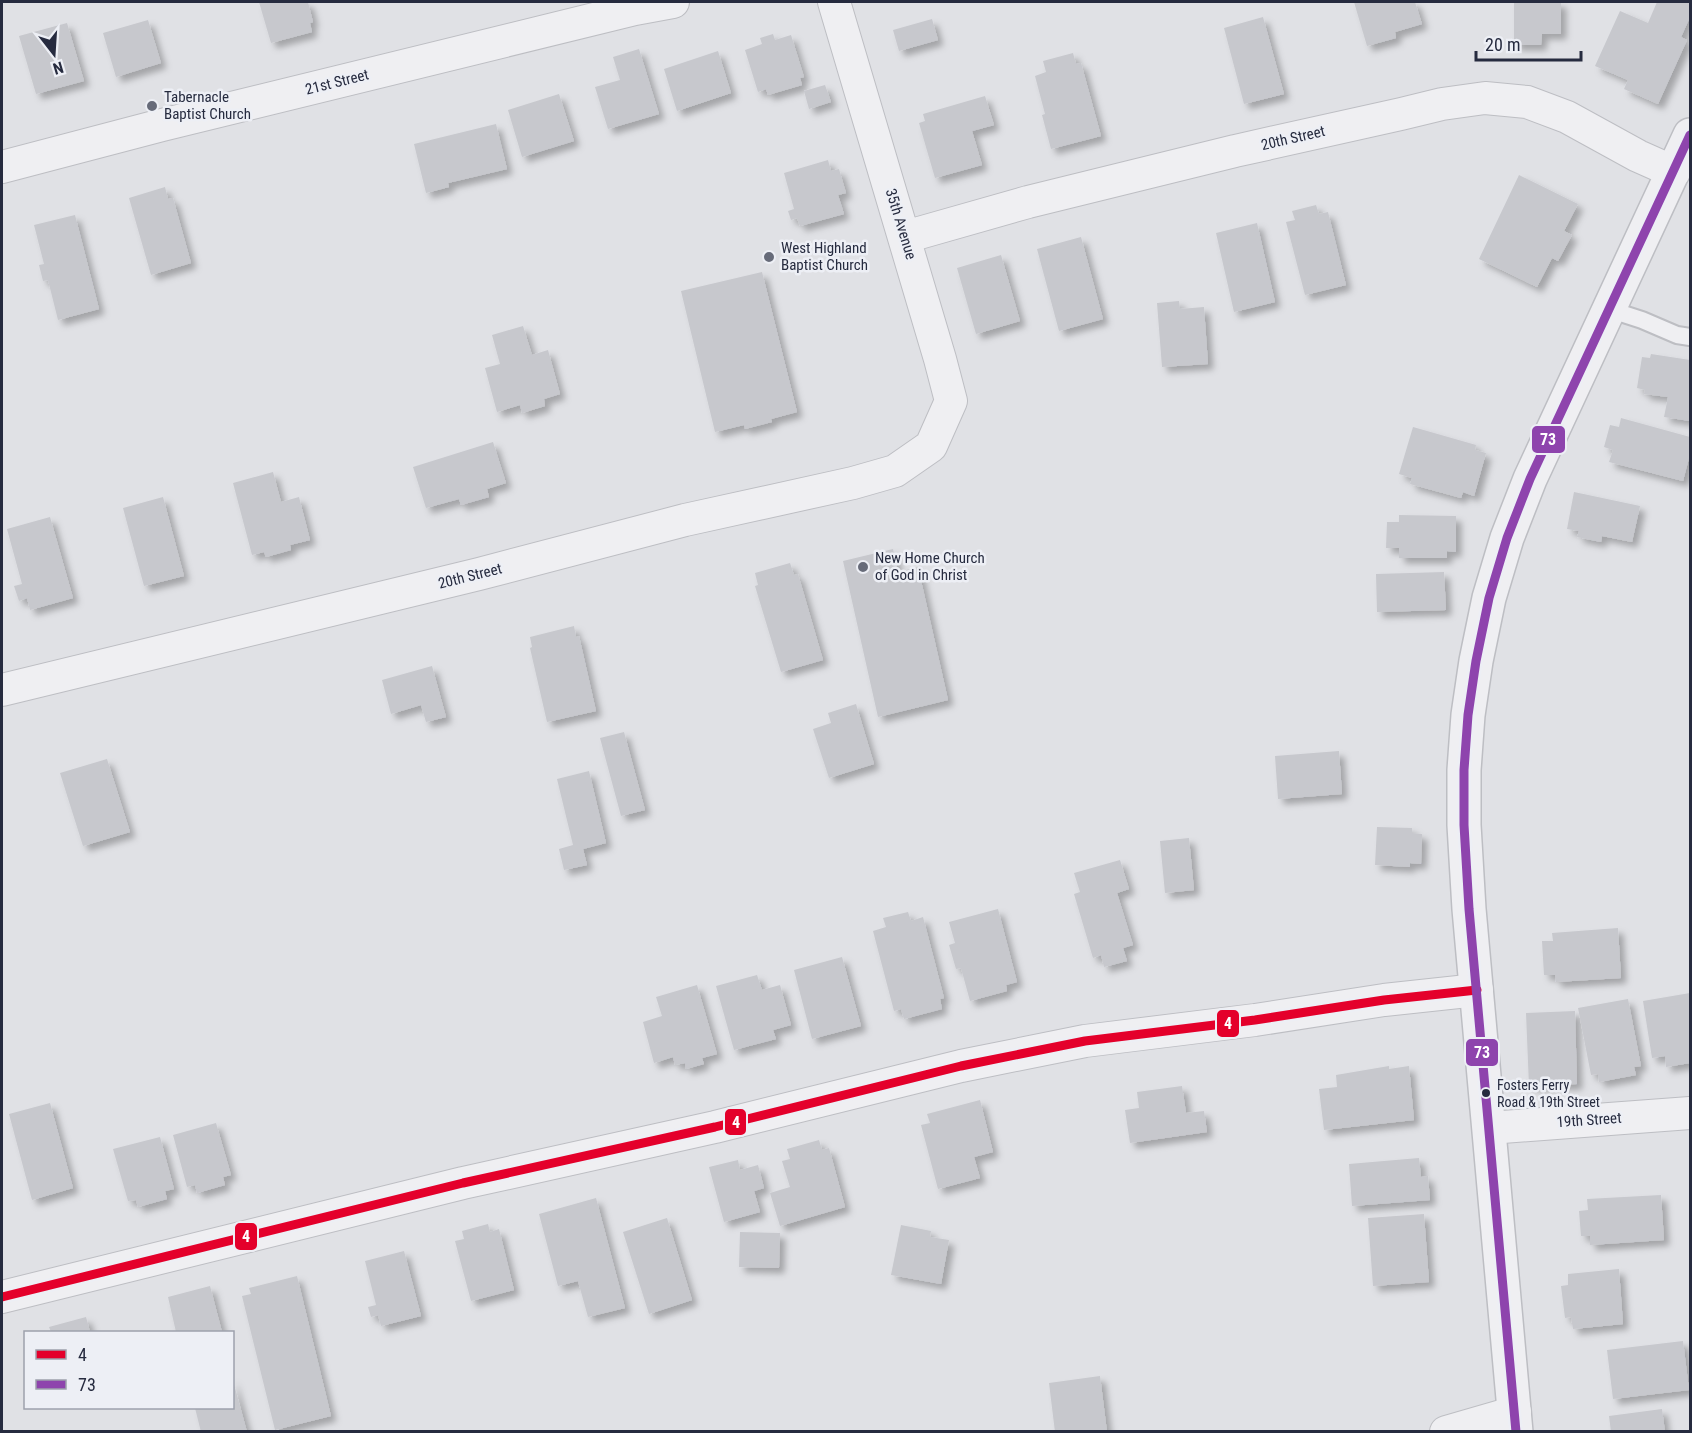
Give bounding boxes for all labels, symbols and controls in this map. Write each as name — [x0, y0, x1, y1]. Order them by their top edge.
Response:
north arrow — [24, 24, 84, 84]
scale bar — [1476, 24, 1581, 62]
text: 20 m — [1485, 34, 1520, 55]
text: N — [51, 57, 66, 78]
street label: 21st Street — [303, 65, 371, 99]
place label: Tabernacle Baptist Church — [164, 88, 251, 123]
marker: Tabernacle Baptist Church — [145, 99, 159, 113]
street label: 20th Street — [1259, 122, 1327, 154]
street label: 35th Avenue — [882, 186, 920, 262]
place label: West Highland Baptist Church — [781, 239, 868, 274]
marker: West Highland Baptist Church — [762, 250, 776, 264]
line badge: 73 — [1531, 425, 1566, 454]
text: 73 — [1540, 430, 1556, 449]
place label: New Home Church of God in Christ — [875, 549, 985, 584]
street label: 20th Street — [436, 559, 504, 593]
marker: New Home Church of God in Christ — [856, 560, 870, 574]
line badge: 4 — [1216, 1009, 1240, 1038]
text: 4 — [1224, 1014, 1232, 1033]
line badge: 73 — [1465, 1038, 1499, 1067]
text: 73 — [1474, 1043, 1490, 1062]
place label: Fosters Ferry Road & 19th Street — [1497, 1077, 1600, 1110]
marker: Fosters Ferry Road & 19th Street — [1480, 1087, 1492, 1099]
line badge: 4 — [724, 1108, 747, 1136]
street label: 19th Street — [1556, 1109, 1622, 1131]
text: 4 — [732, 1113, 740, 1132]
line badge: 4 — [234, 1222, 258, 1251]
text: 4 — [242, 1227, 250, 1246]
legend — [24, 1331, 234, 1409]
text: 4 — [78, 1344, 87, 1365]
text: 73 — [78, 1374, 96, 1395]

